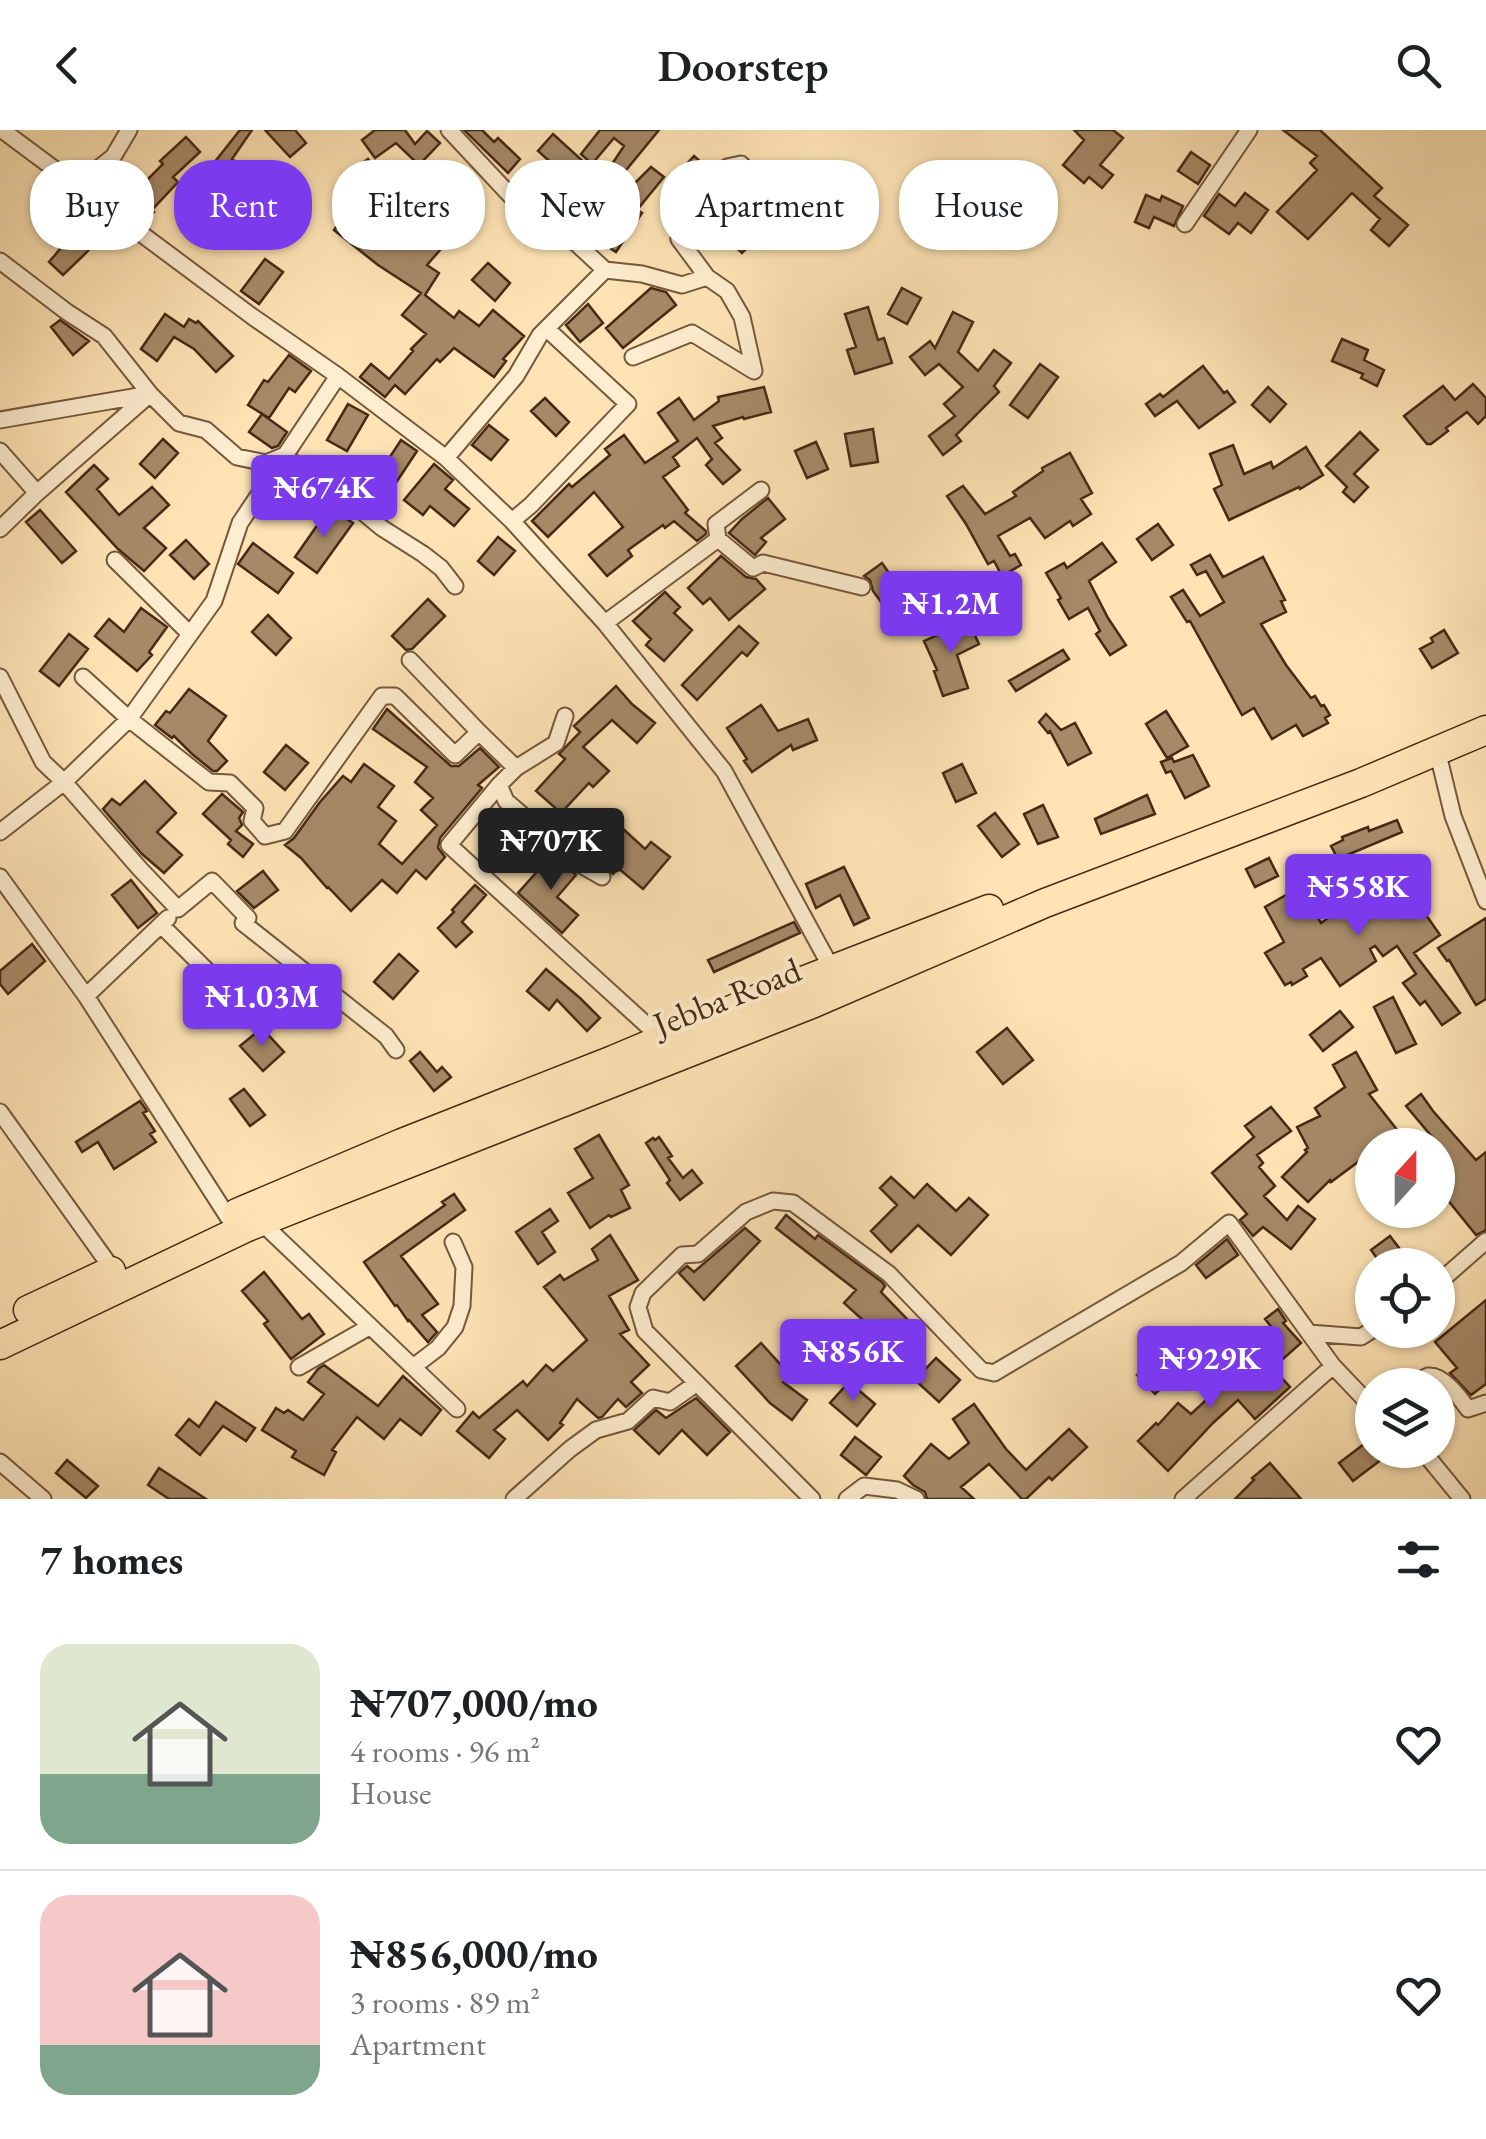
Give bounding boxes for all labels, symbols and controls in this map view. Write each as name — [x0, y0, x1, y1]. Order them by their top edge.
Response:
text: Doorstep — [657, 36, 829, 94]
icon: back — [40, 38, 95, 93]
icon: search — [1391, 38, 1446, 93]
chip: Buy — [30, 160, 154, 250]
chip: Rent — [174, 160, 312, 250]
chip: Filters — [332, 160, 485, 250]
chip: New — [505, 160, 640, 250]
chip: Apartment — [660, 160, 879, 250]
chip: House — [899, 160, 1058, 250]
pin: ₦674K — [254, 455, 394, 540]
text: ₦674K — [273, 466, 375, 508]
pin: ₦1.2M — [881, 571, 1021, 656]
text: ₦1.2M — [902, 582, 1000, 624]
pin: ₦707K — [481, 808, 621, 893]
text: ₦707K — [500, 819, 602, 861]
pin: ₦558K — [1288, 854, 1428, 939]
text: ₦558K — [1307, 865, 1409, 907]
street label: Jebba Road — [644, 947, 807, 1048]
pin: ₦1.03M — [181, 964, 343, 1049]
text: ₦1.03M — [205, 975, 319, 1017]
north arrow — [1355, 1128, 1455, 1228]
map controls — [1355, 1128, 1455, 1468]
button: locate — [1355, 1248, 1455, 1348]
pin: ₦856K — [783, 1319, 923, 1404]
pin: ₦929K — [1140, 1326, 1280, 1411]
text: ₦856K — [802, 1330, 904, 1372]
text: ₦929K — [1159, 1337, 1261, 1379]
button: layers — [1355, 1368, 1455, 1468]
text: 7 homes — [40, 1532, 183, 1587]
icon: filters — [1391, 1532, 1446, 1587]
text: ₦707,000/mo — [350, 1675, 598, 1730]
icon: home — [120, 1684, 240, 1804]
icon: heart — [1391, 1717, 1446, 1772]
text: 4 rooms · 96 m² — [350, 1730, 540, 1772]
text: House — [350, 1772, 431, 1814]
text: ₦856,000/mo — [350, 1926, 598, 1981]
icon: home — [120, 1935, 240, 2055]
icon: heart — [1391, 1968, 1446, 2023]
text: 3 rooms · 89 m² — [350, 1981, 540, 2023]
text: Apartment — [350, 2023, 486, 2065]

